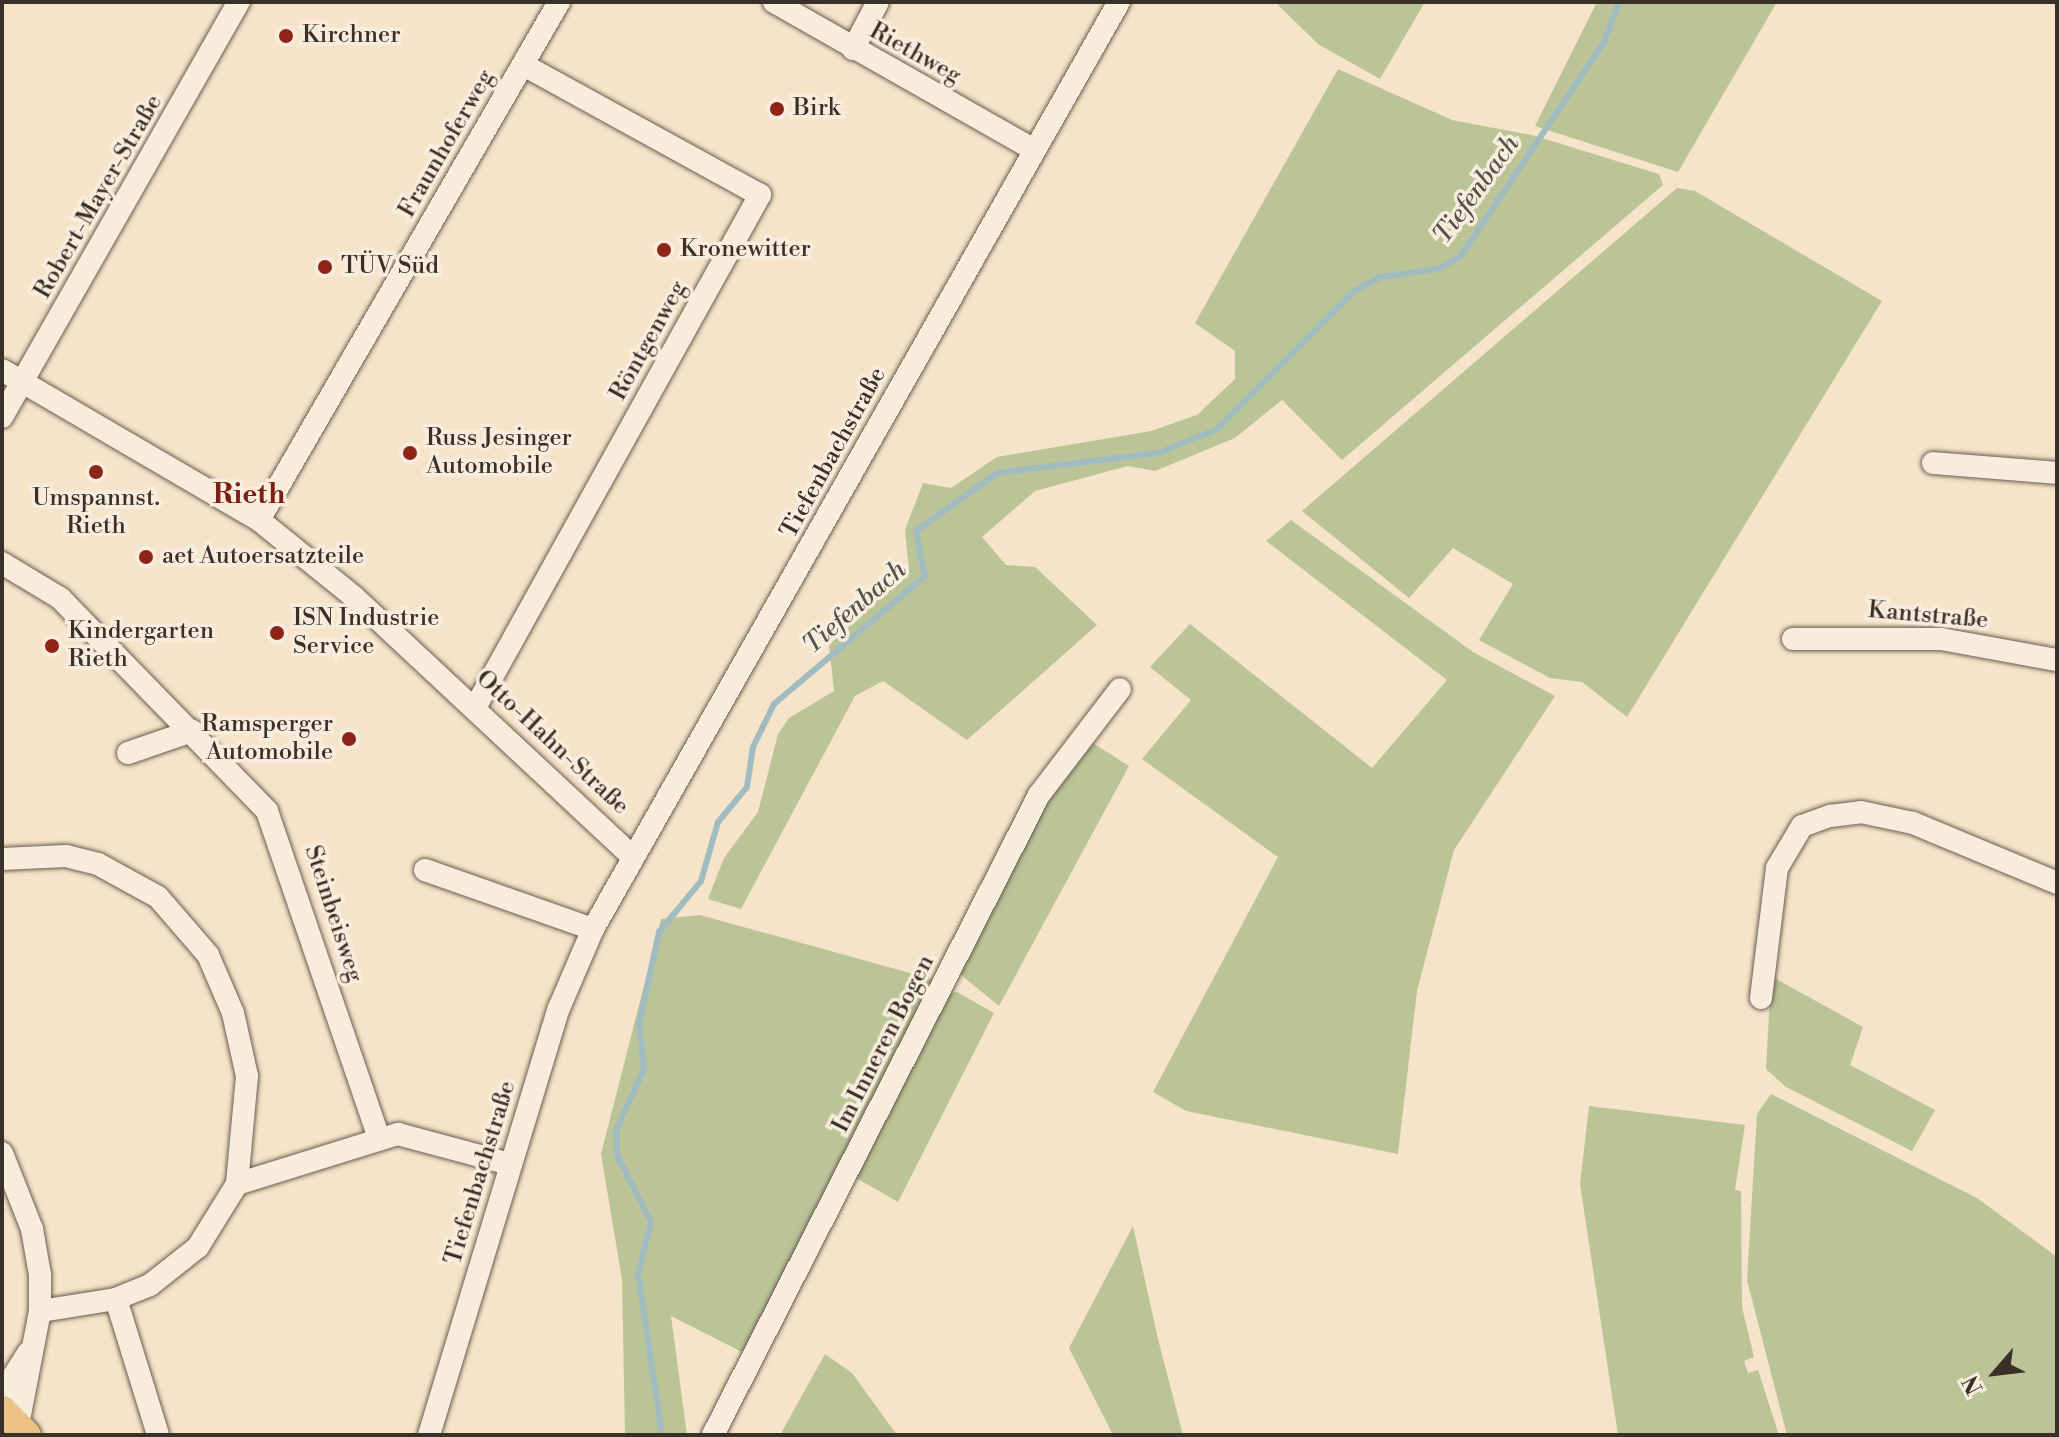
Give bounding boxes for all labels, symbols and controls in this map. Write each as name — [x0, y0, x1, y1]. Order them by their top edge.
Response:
street label: Riethweg — [864, 17, 966, 91]
place label: Kirchner — [302, 22, 401, 50]
marker: Kirchner — [277, 27, 295, 45]
street label: Fraunhoferweg — [393, 65, 501, 223]
street label: Robert-Mayer-Straße — [29, 90, 169, 304]
place label: Birk — [793, 95, 840, 123]
marker: Birk — [768, 100, 786, 118]
water label: Tiefenbach — [1427, 130, 1527, 250]
place label: Kronewitter — [680, 236, 811, 264]
marker: Kronewitter — [655, 241, 673, 259]
place label: TÜV Süd — [341, 253, 439, 281]
marker: TÜV Süd — [316, 258, 334, 276]
street label: Röntgenweg — [604, 276, 694, 406]
street label: Tiefenbachstraße — [775, 363, 893, 543]
place label: Russ Jesinger Automobile — [426, 425, 572, 481]
marker: Russ Jesinger Automobile — [401, 444, 419, 462]
marker: Umspannst. Rieth — [87, 463, 105, 481]
district label: Rieth — [213, 478, 285, 512]
place label: Umspannst. Rieth — [32, 485, 160, 541]
place label: aet Autoersatzteile — [162, 543, 364, 571]
marker: aet Autoersatzteile — [137, 548, 155, 566]
water label: Tiefenbach — [797, 555, 913, 661]
street label: Kantstraße — [1867, 596, 1989, 636]
place label: ISN Industrie Service — [293, 605, 439, 661]
place label: Kindergarten Rieth — [68, 618, 214, 674]
marker: ISN Industrie Service — [268, 624, 286, 642]
marker: Kindergarten Rieth — [43, 637, 61, 655]
street label: Otto-Hahn-Straße — [470, 665, 634, 821]
place label: Ramsperger Automobile — [201, 711, 333, 767]
marker: Ramsperger Automobile — [340, 730, 358, 748]
street label: Steinbeisweg — [297, 842, 369, 986]
street label: Im Inneren Bogen — [827, 950, 941, 1138]
street label: Tiefenbachstraße — [439, 1078, 523, 1268]
north arrow — [1955, 1333, 2035, 1413]
text: N — [1957, 1370, 1989, 1399]

